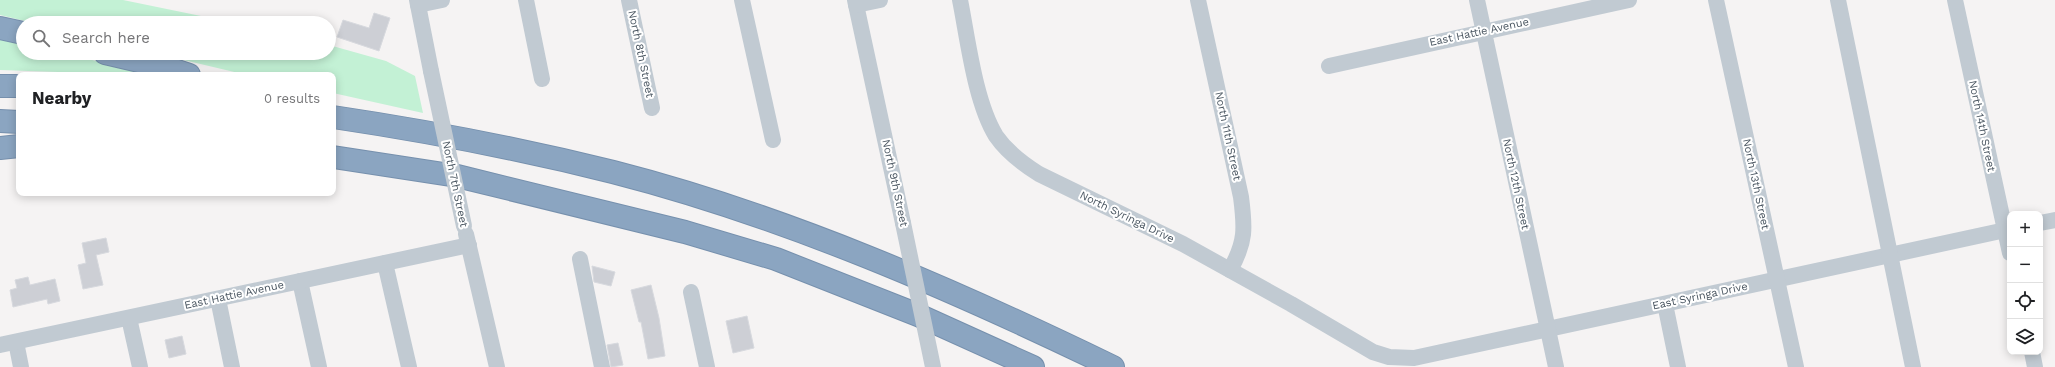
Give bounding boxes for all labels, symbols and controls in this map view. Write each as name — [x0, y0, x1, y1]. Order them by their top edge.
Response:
street label: North 8th Street — [625, 9, 657, 99]
street label: East Hattie Avenue — [1428, 15, 1530, 49]
search box — [16, 16, 336, 60]
icon: search — [30, 27, 52, 49]
text: Search here — [62, 29, 150, 47]
street label: North 14th Street — [1966, 79, 1998, 173]
text: Nearby — [32, 88, 91, 108]
street label: North 11th Street — [1212, 90, 1244, 182]
text: 0 results — [264, 91, 320, 106]
street label: North 12th Street — [1500, 137, 1532, 231]
street label: North 13th Street — [1740, 137, 1772, 231]
street label: North 9th Street — [879, 138, 911, 228]
street label: North 7th Street — [440, 140, 471, 229]
street label: North Syringa Drive — [1078, 188, 1176, 246]
map controls — [2007, 211, 2043, 355]
button: + — [2007, 211, 2043, 247]
button: − — [2007, 247, 2043, 283]
street label: East Hattie Avenue — [183, 278, 285, 312]
street label: East Syringa Drive — [1651, 280, 1749, 312]
button: locate — [2007, 283, 2043, 319]
button: layers — [2007, 319, 2043, 355]

